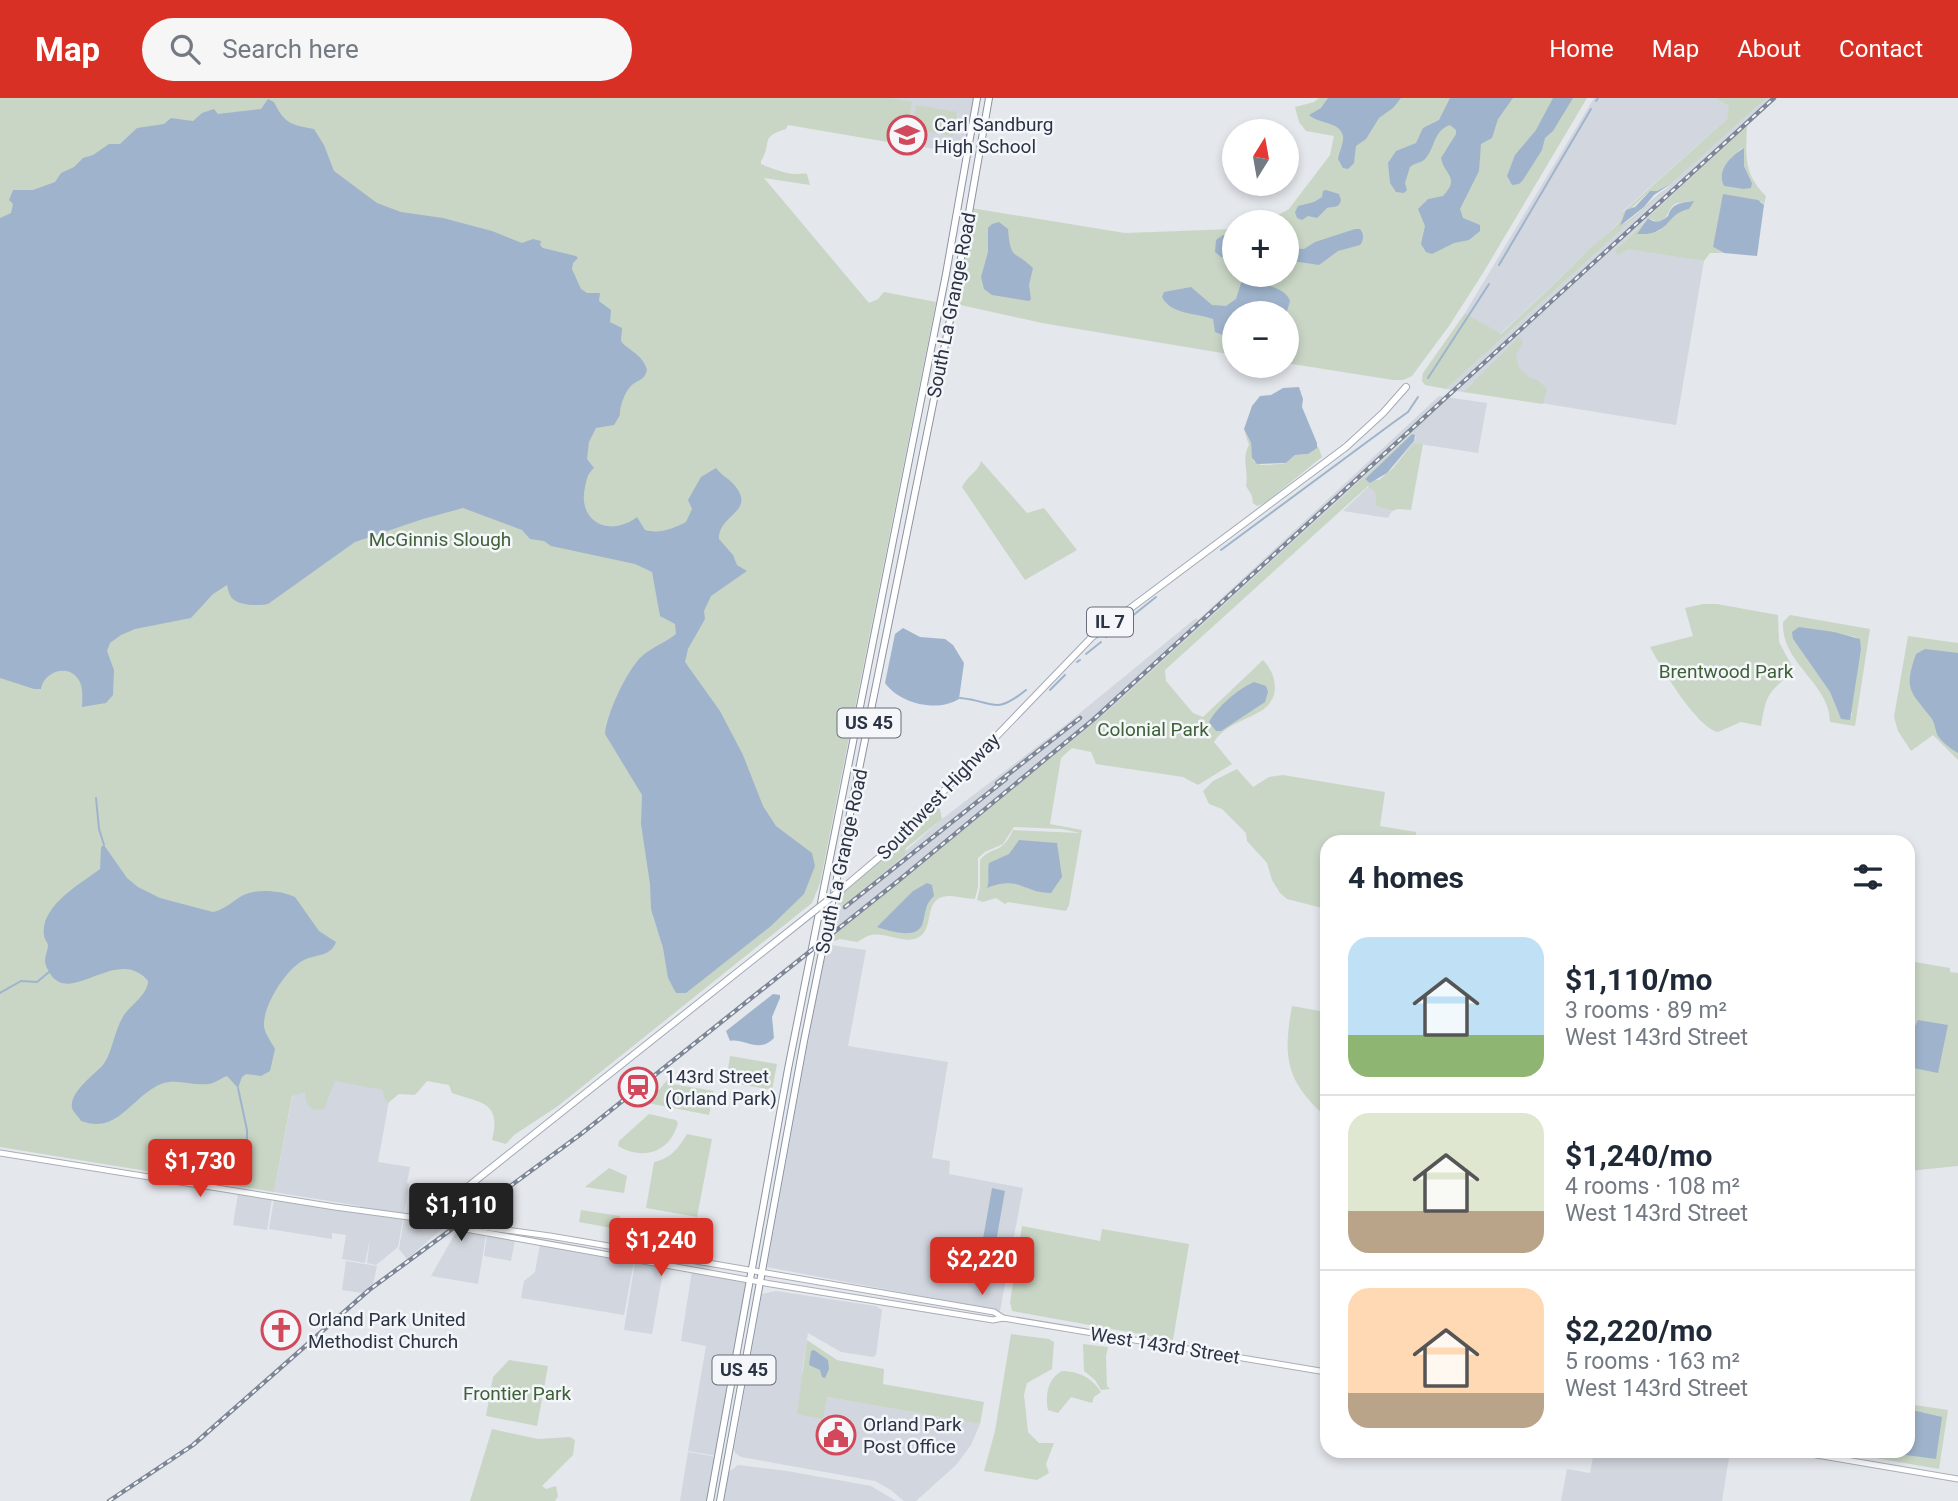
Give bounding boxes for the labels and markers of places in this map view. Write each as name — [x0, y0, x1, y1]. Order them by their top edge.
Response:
place label: Carl Sandburg High School — [934, 113, 1053, 158]
school or university icon: Carl Sandburg High School — [886, 114, 928, 156]
place label: 143rd Street (Orland Park) — [665, 1065, 777, 1110]
station icon: 143rd Street (Orland Park) — [617, 1066, 659, 1108]
pin: $1,730 — [143, 1140, 257, 1199]
pin: $1,110 — [404, 1184, 518, 1243]
pin: $1,240 — [604, 1218, 718, 1278]
pin: $2,220 — [925, 1238, 1039, 1297]
place label: Orland Park United Methodist Church — [308, 1308, 466, 1353]
church icon: Orland Park United Methodist Church — [260, 1309, 302, 1351]
place label: Orland Park Post Office — [863, 1413, 962, 1458]
public building icon: Orland Park Post Office — [815, 1414, 857, 1456]

